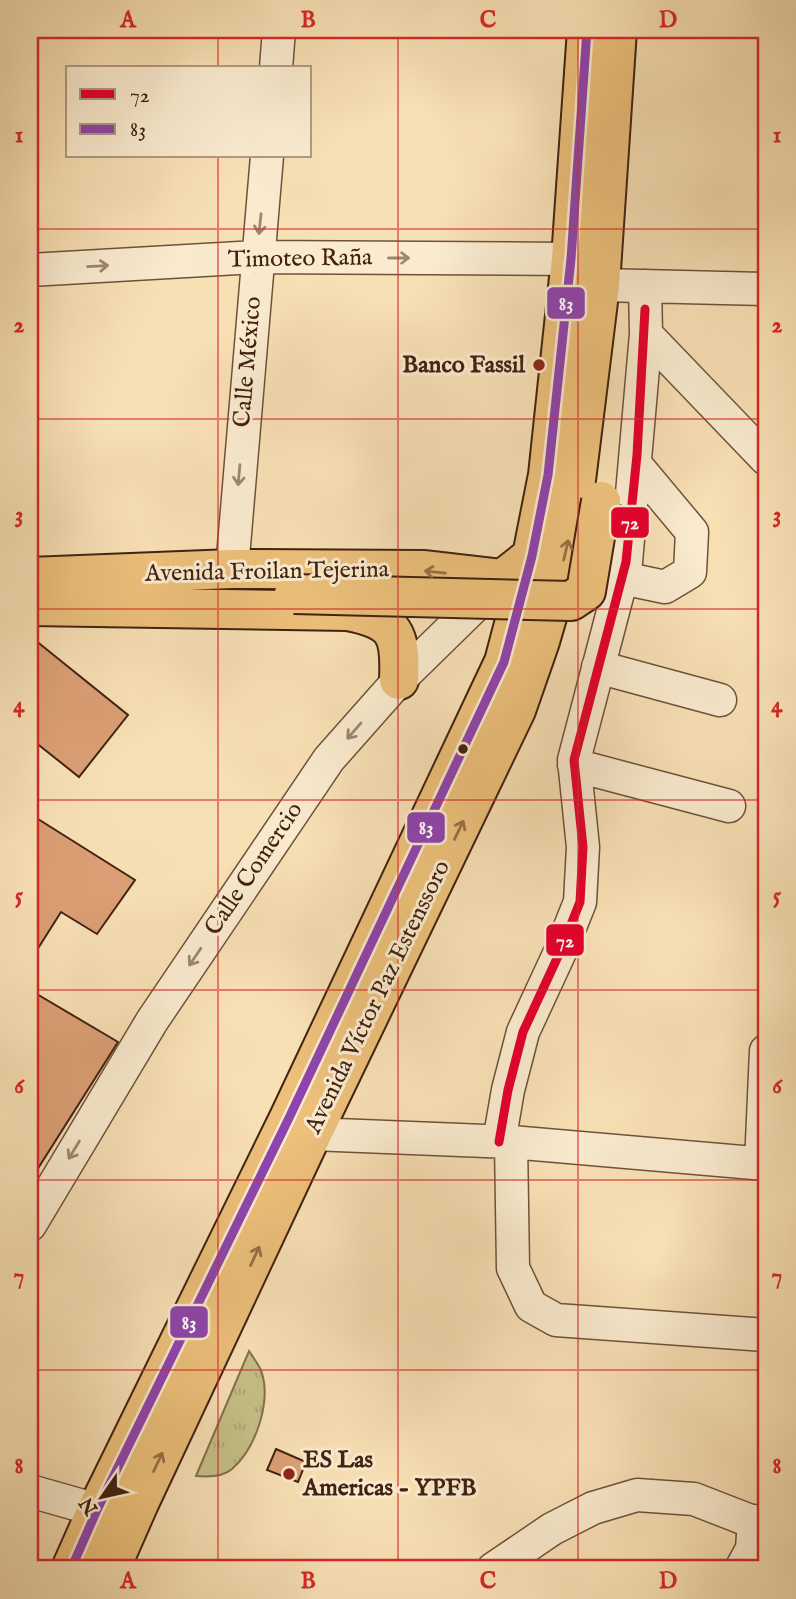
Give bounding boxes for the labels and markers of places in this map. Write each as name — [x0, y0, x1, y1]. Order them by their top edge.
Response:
place label: Banco Fassil — [402, 350, 525, 381]
marker: Banco Fassil — [531, 357, 547, 373]
unlabelled marker — [456, 742, 470, 756]
place label: ES Las Americas - YPFB — [302, 1445, 476, 1504]
marker: ES Las Americas - YPFB — [281, 1466, 297, 1482]

